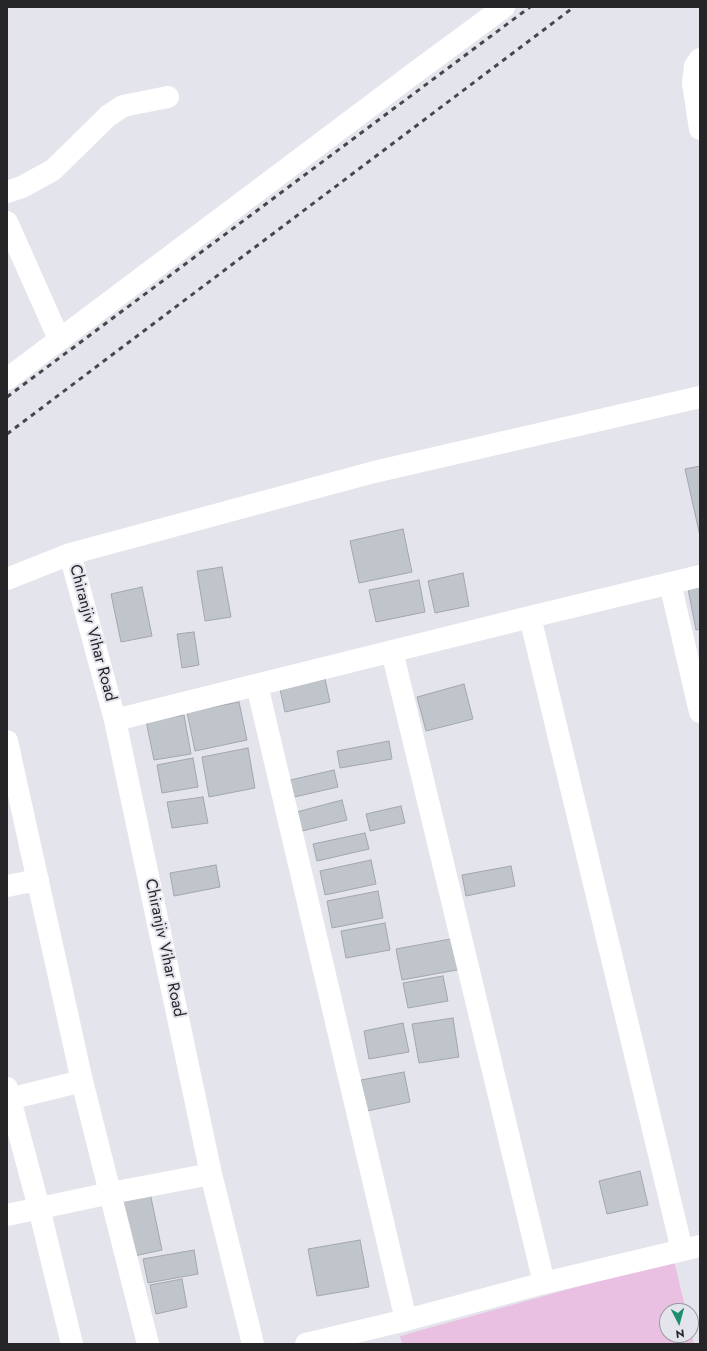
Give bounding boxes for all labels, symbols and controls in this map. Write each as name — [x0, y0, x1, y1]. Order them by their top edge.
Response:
street label: Chiranjiv Vihar Road — [65, 563, 119, 703]
street label: Chiranjiv Vihar Road — [140, 877, 188, 1019]
north arrow — [659, 1303, 699, 1343]
text: N — [675, 1326, 685, 1342]

